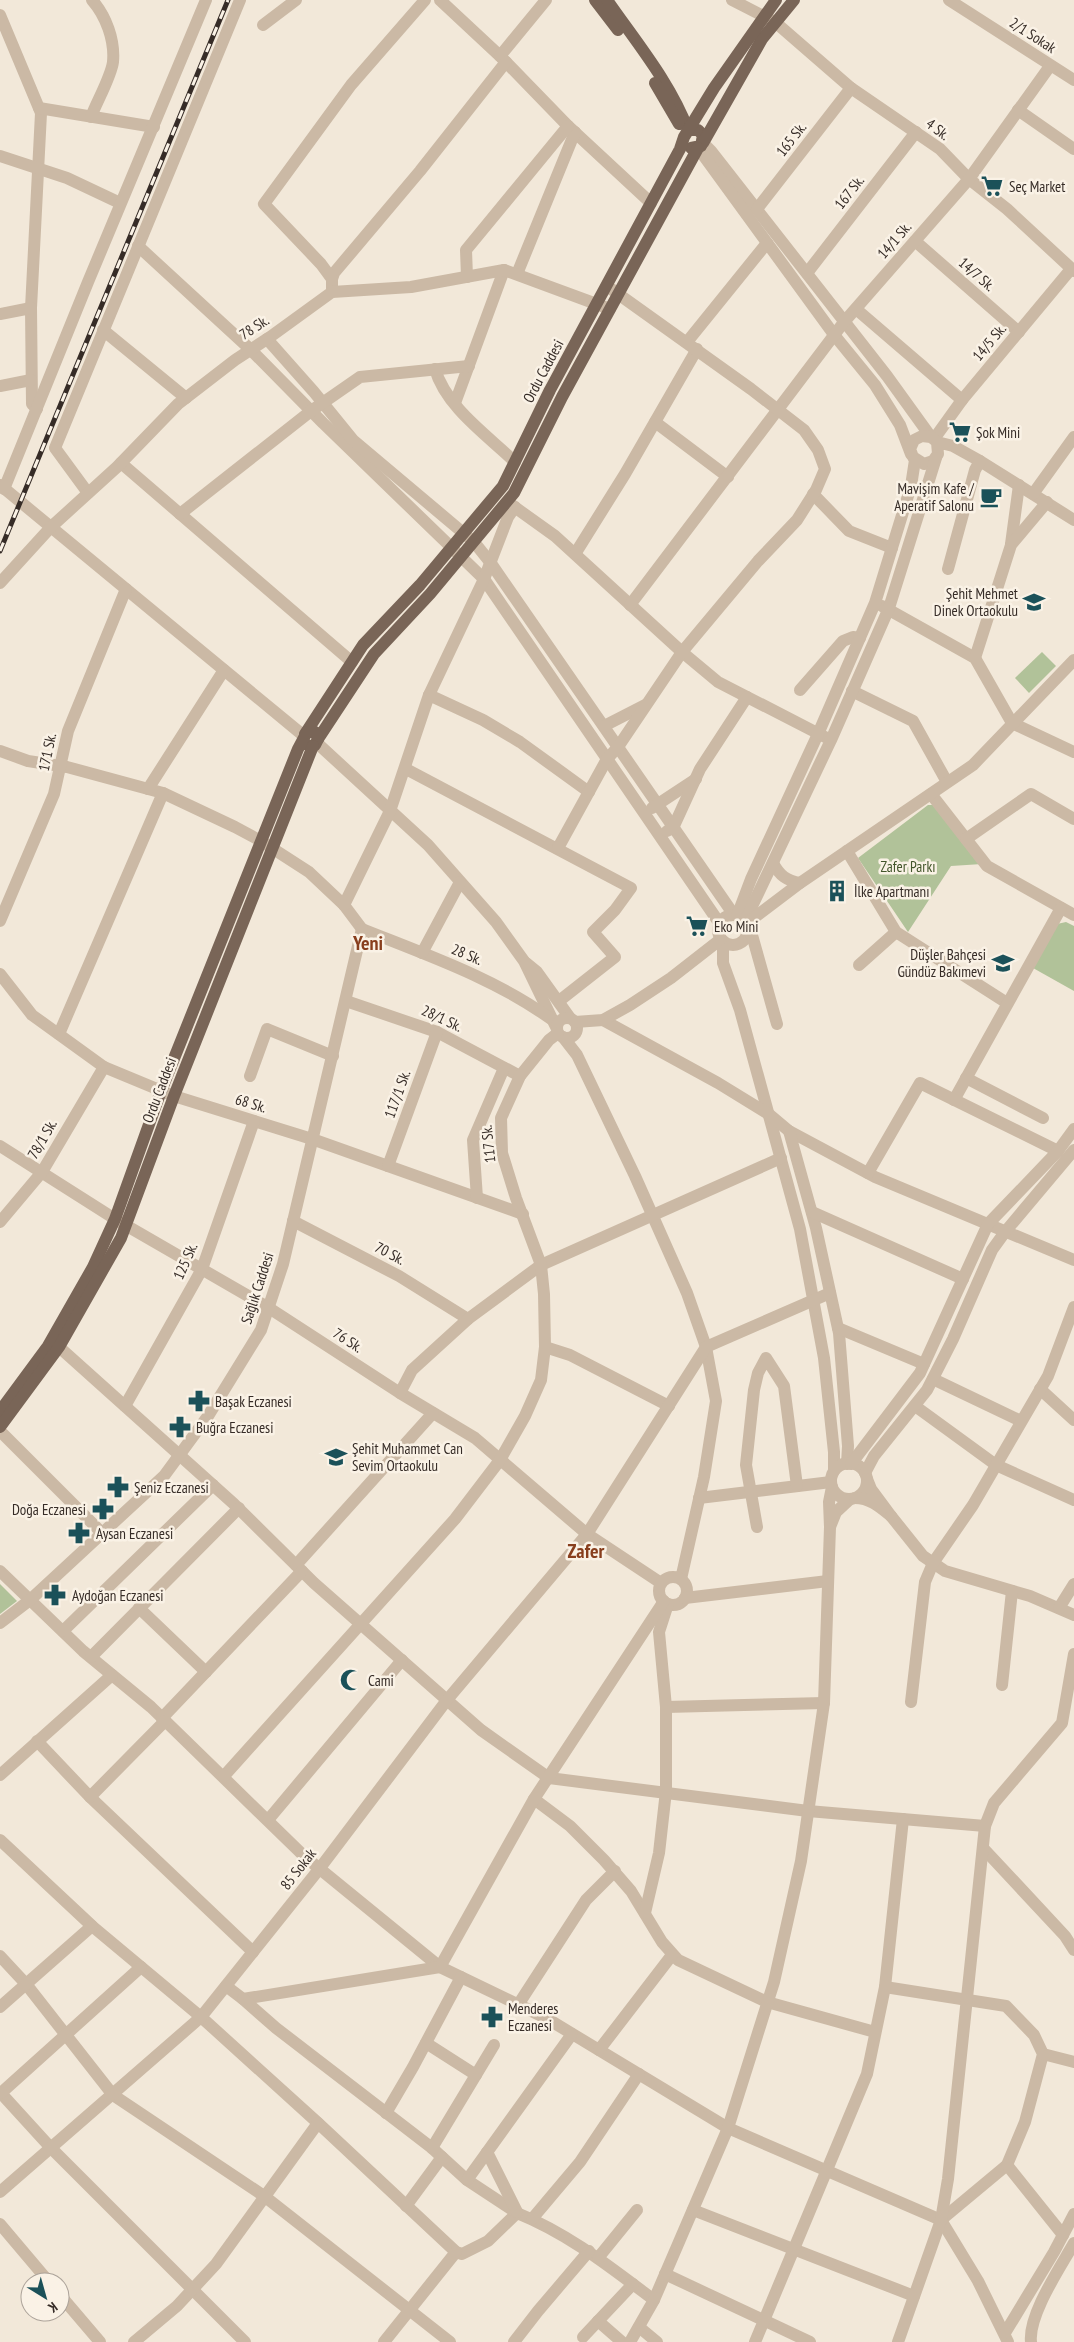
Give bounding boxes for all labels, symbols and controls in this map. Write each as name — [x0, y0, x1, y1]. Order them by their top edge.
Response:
street label: 2/1 Sokak — [1006, 13, 1060, 57]
street label: 4 Sk. — [922, 114, 954, 144]
street label: 165 Sk. — [772, 118, 810, 160]
street label: 167 Sk. — [830, 171, 868, 213]
supermarket icon: Seç Market — [979, 173, 1005, 199]
place label: Seç Market — [1009, 177, 1065, 196]
street label: 14/1 Sk. — [873, 217, 915, 262]
street label: 14/7 Sk. — [955, 253, 999, 295]
street label: 78 Sk. — [236, 310, 273, 344]
street label: 14/5 Sk. — [968, 319, 1010, 364]
street label: Ordu Caddesi — [518, 336, 568, 406]
supermarket icon: Şok Mini — [947, 419, 973, 445]
place label: Şok Mini — [976, 423, 1020, 442]
place label: Mavişim Kafe / Aperatif Salonu — [894, 479, 975, 515]
cafe icon: Mavişim Kafe / Aperatif Salonu — [978, 484, 1004, 510]
place label: Şehit Mehmet Dinek Ortaokulu — [934, 584, 1018, 620]
school or university icon: Şehit Mehmet Dinek Ortaokulu — [1021, 589, 1047, 615]
street label: 171 Sk. — [34, 731, 60, 773]
park label: Zafer Parkı — [880, 857, 936, 876]
building icon: İlke Apartmanı — [824, 878, 850, 904]
place label: İlke Apartmanı — [854, 882, 929, 901]
supermarket icon: Eko Mini — [684, 913, 710, 939]
place label: Eko Mini — [714, 917, 758, 936]
district label: Yeni — [352, 930, 383, 956]
street label: 28 Sk. — [449, 939, 486, 969]
place label: Düşler Bahçesi Gündüz Bakımevi — [897, 945, 986, 981]
school or university icon: Düşler Bahçesi Gündüz Bakımevi — [990, 950, 1016, 976]
street label: 28/1 Sk. — [419, 1000, 466, 1036]
street label: Ordu Caddesi — [138, 1055, 180, 1125]
street label: 117/1 Sk. — [380, 1067, 415, 1121]
street label: 68 Sk. — [233, 1089, 269, 1117]
street label: 78/1 Sk. — [23, 1115, 61, 1162]
street label: 117 Sk. — [477, 1124, 499, 1164]
street label: 70 Sk. — [372, 1237, 409, 1269]
street label: 125 Sk. — [169, 1239, 202, 1282]
street label: Sağlık Caddesi — [236, 1250, 278, 1326]
street label: 76 Sk. — [330, 1323, 367, 1357]
pharmacy icon: Başak Eczanesi — [186, 1388, 212, 1414]
place label: Başak Eczanesi — [215, 1392, 292, 1411]
pharmacy icon: Buğra Eczanesi — [167, 1414, 193, 1440]
place label: Buğra Eczanesi — [196, 1418, 273, 1437]
place label: Şehit Muhammet Can Sevim Ortaokulu — [352, 1439, 463, 1475]
school or university icon: Şehit Muhammet Can Sevim Ortaokulu — [323, 1444, 349, 1470]
pharmacy icon: Şeniz Eczanesi — [105, 1474, 131, 1500]
place label: Şeniz Eczanesi — [134, 1478, 209, 1497]
pharmacy icon: Doğa Eczanesi — [90, 1496, 116, 1522]
place label: Doğa Eczanesi — [12, 1500, 86, 1519]
pharmacy icon: Aysan Eczanesi — [66, 1520, 92, 1546]
place label: Aysan Eczanesi — [96, 1524, 173, 1543]
district label: Zafer — [568, 1538, 605, 1564]
pharmacy icon: Aydoğan Eczanesi — [42, 1582, 68, 1608]
place label: Aydoğan Eczanesi — [72, 1586, 164, 1605]
mosque icon: Cami — [338, 1667, 364, 1693]
place label: Cami — [368, 1671, 394, 1690]
street label: 85 Sokak — [276, 1844, 320, 1893]
place label: Menderes Eczanesi — [508, 1999, 558, 2035]
pharmacy icon: Menderes Eczanesi — [479, 2004, 505, 2030]
north arrow — [20, 2272, 70, 2322]
text: K — [44, 2298, 61, 2317]

